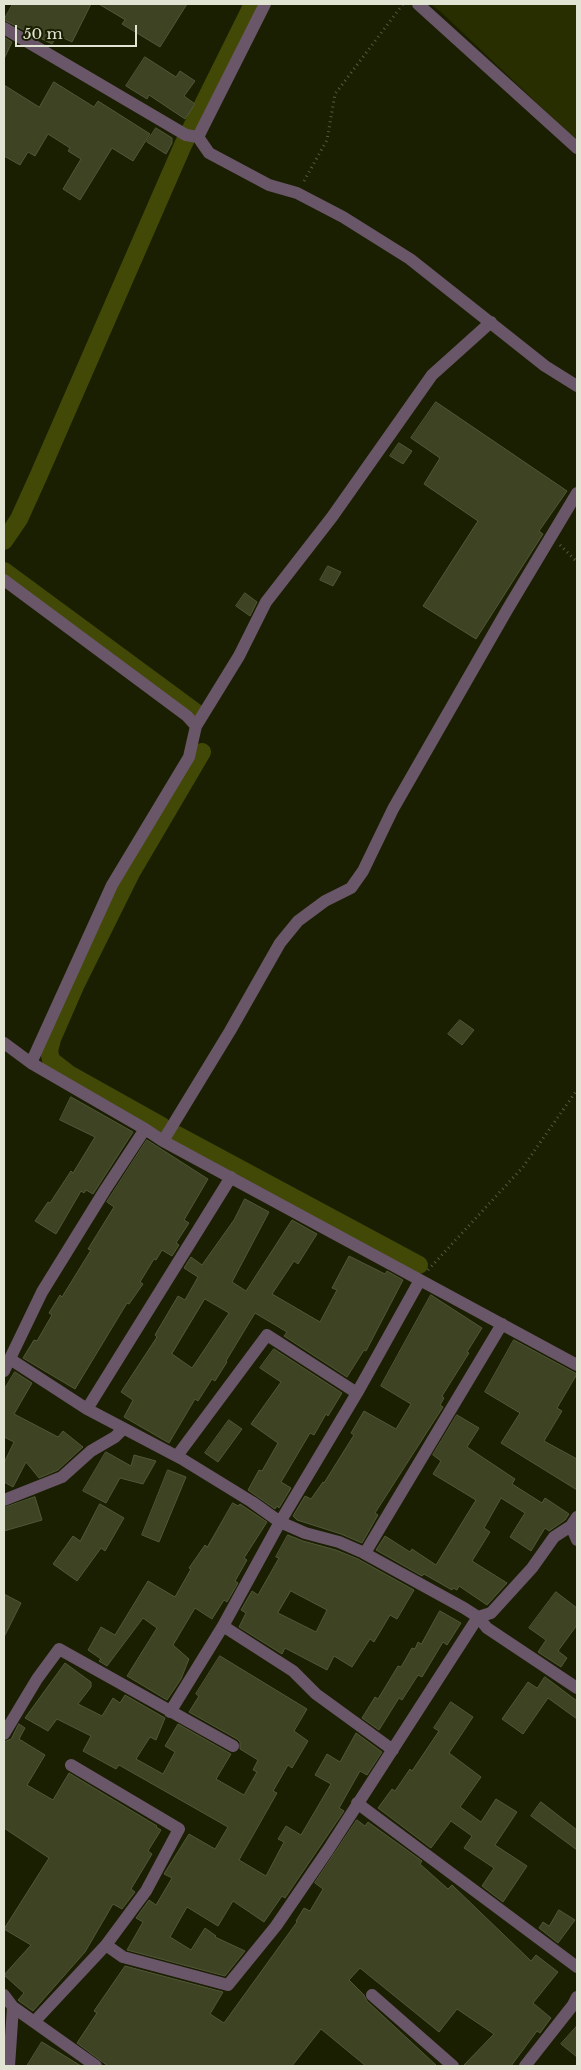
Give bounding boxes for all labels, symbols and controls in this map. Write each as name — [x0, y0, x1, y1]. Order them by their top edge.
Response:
scale bar — [18, 15, 140, 47]
text: 50 m — [23, 24, 63, 43]

